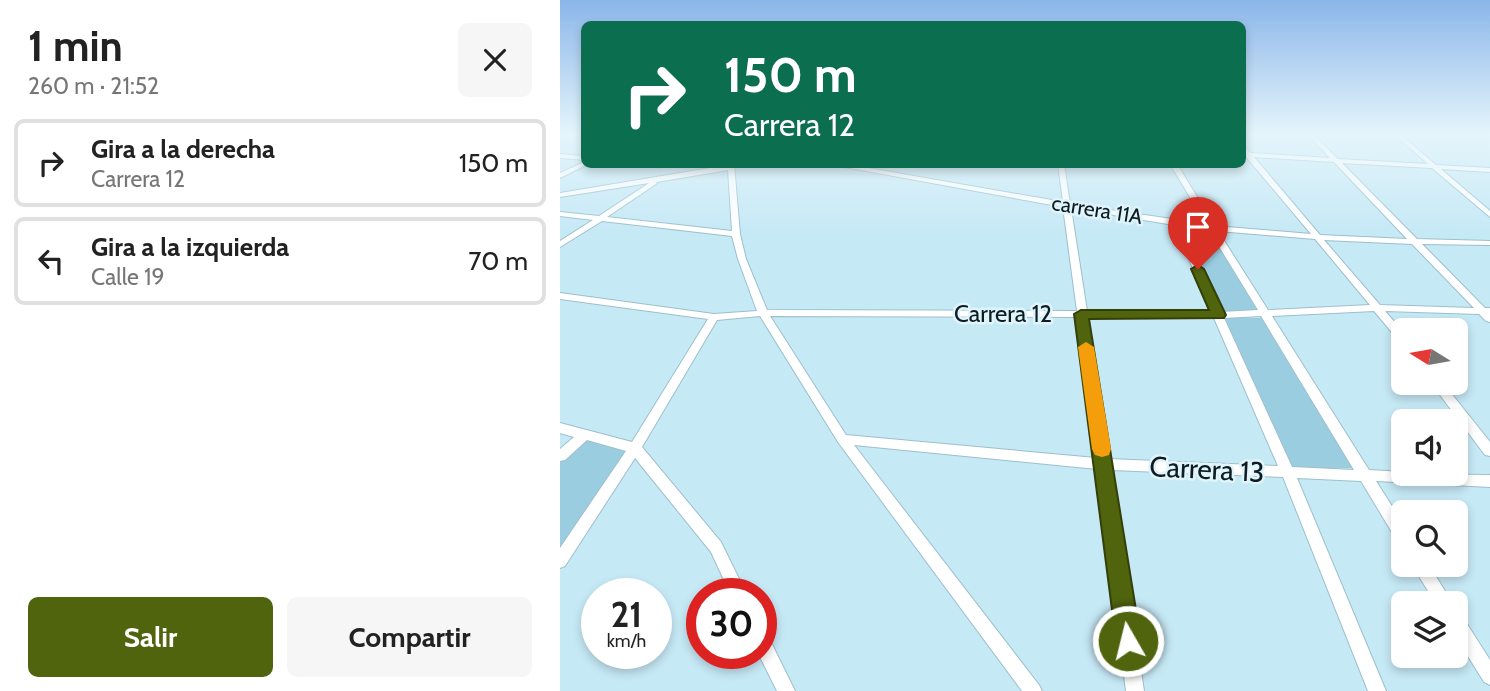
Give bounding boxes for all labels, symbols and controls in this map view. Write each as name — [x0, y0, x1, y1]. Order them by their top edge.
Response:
text: 1 min — [28, 20, 123, 72]
button: close — [458, 23, 532, 97]
text: 150 m — [724, 45, 857, 104]
icon: right — [609, 49, 700, 140]
text: 260 m · 21:52 — [28, 72, 159, 100]
text: Carrera 12 — [724, 105, 855, 144]
text: Gira a la derecha — [91, 133, 275, 165]
icon: right — [32, 144, 70, 182]
text: 150 m — [459, 147, 528, 179]
text: Carrera 12 — [91, 165, 185, 193]
street label: carrera 11A — [1050, 190, 1144, 229]
pin — [1168, 197, 1228, 269]
icon: arrive — [1179, 208, 1217, 246]
text: Gira a la izquierda — [91, 231, 289, 263]
icon: left — [32, 242, 70, 280]
text: 70 m — [468, 245, 528, 277]
text: Calle 19 — [91, 263, 164, 291]
street label: Carrera 12 — [954, 299, 1052, 328]
north arrow — [1391, 318, 1468, 396]
map controls — [1391, 318, 1468, 668]
button: sound — [1391, 409, 1468, 486]
street label: Carrera 13 — [1149, 449, 1265, 489]
button: search — [1391, 500, 1468, 577]
speed limit sign: 30 — [686, 578, 777, 669]
button: layers — [1391, 591, 1468, 668]
text: 21 — [611, 593, 642, 636]
button: Salir — [28, 597, 273, 677]
button: Compartir — [287, 597, 532, 677]
position arrow — [1091, 604, 1165, 678]
text: km/h — [607, 630, 646, 652]

